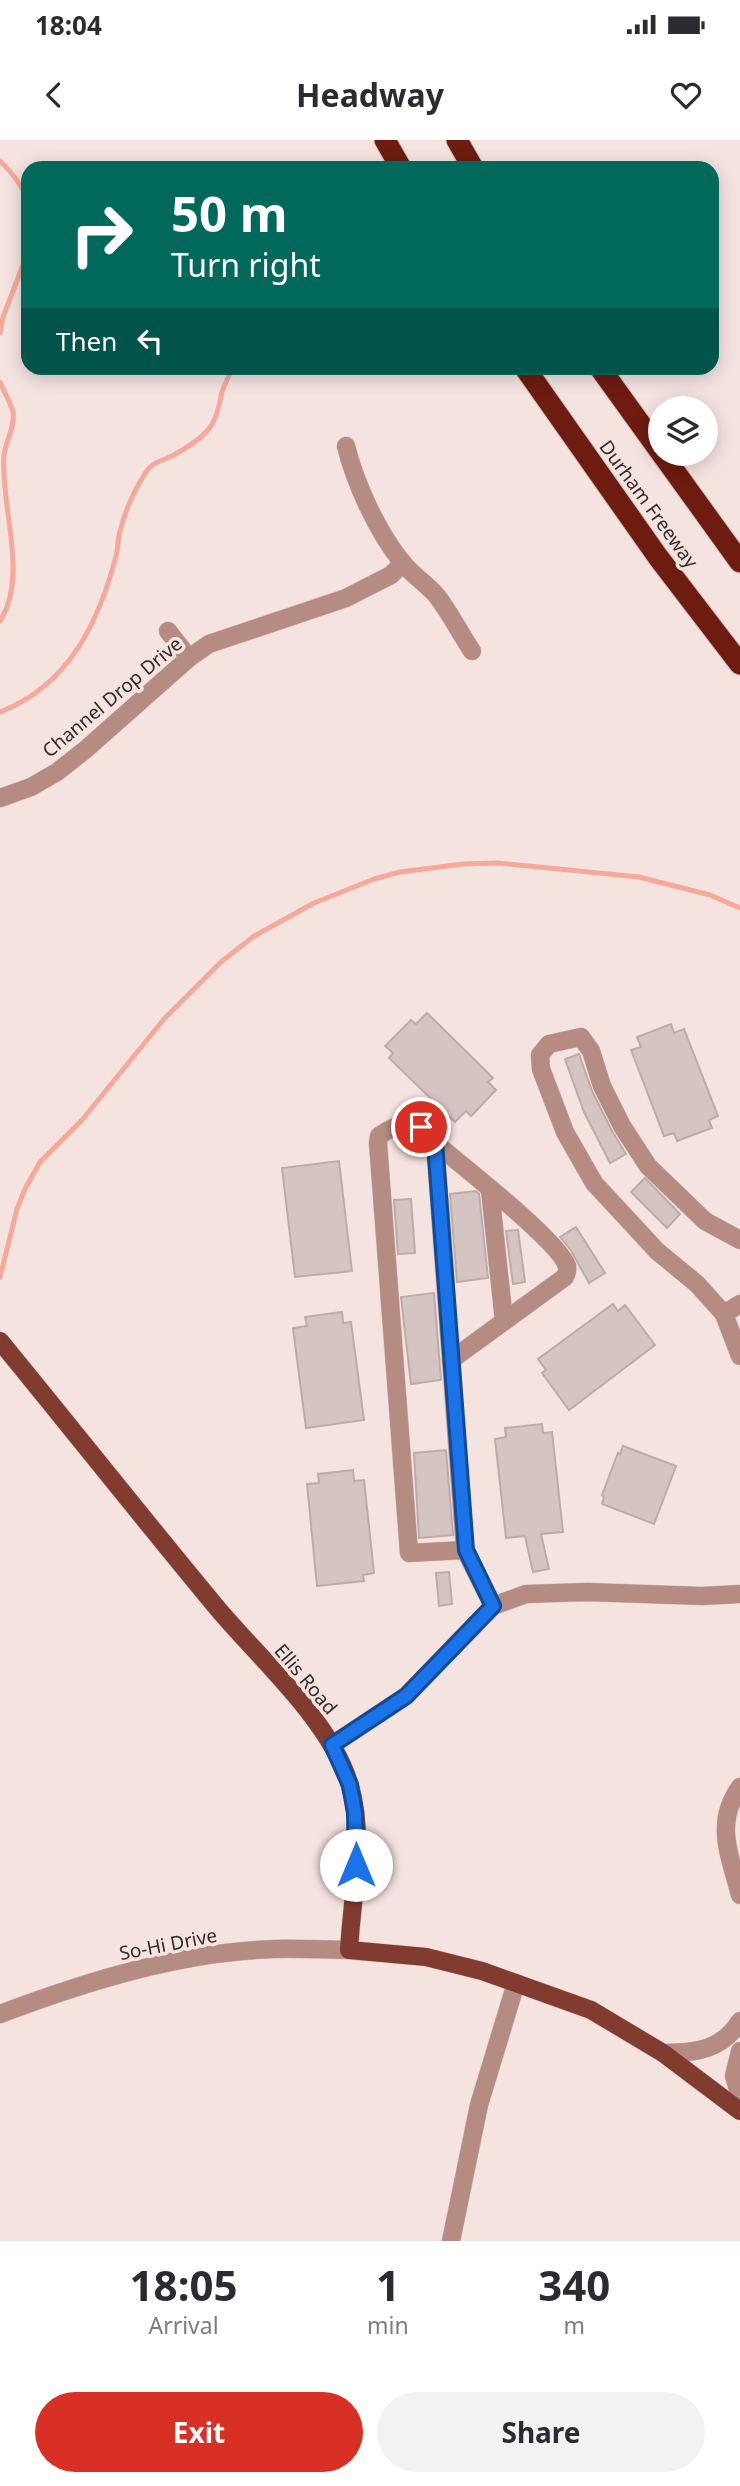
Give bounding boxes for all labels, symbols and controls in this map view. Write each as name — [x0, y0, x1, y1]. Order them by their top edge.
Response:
text: 18:04 — [35, 7, 102, 43]
text: Headway — [296, 73, 444, 116]
icon: back — [35, 76, 73, 114]
icon: heart — [667, 76, 705, 114]
text: 50 m — [171, 180, 288, 246]
icon: right — [56, 189, 147, 280]
text: Turn right — [171, 243, 321, 286]
icon: left — [131, 322, 169, 360]
text: Then — [56, 323, 117, 359]
map controls — [648, 396, 718, 466]
button: layers — [648, 396, 718, 466]
street label: Durham Freeway — [594, 435, 704, 573]
street label: Channel Drop Drive — [37, 631, 187, 763]
pin — [391, 1097, 451, 1157]
icon: arrive — [402, 1108, 440, 1146]
street label: Ellis Road — [269, 1638, 343, 1720]
position arrow — [319, 1828, 393, 1902]
street label: So-Hi Drive — [117, 1922, 219, 1966]
text: 18:05 — [130, 2256, 237, 2313]
text: 1 — [376, 2256, 400, 2313]
text: 340 — [538, 2256, 610, 2313]
text: Arrival — [148, 2309, 219, 2341]
text: min — [367, 2309, 409, 2341]
text: m — [564, 2309, 585, 2341]
button: Exit — [35, 2392, 363, 2472]
button: Share — [377, 2392, 705, 2472]

